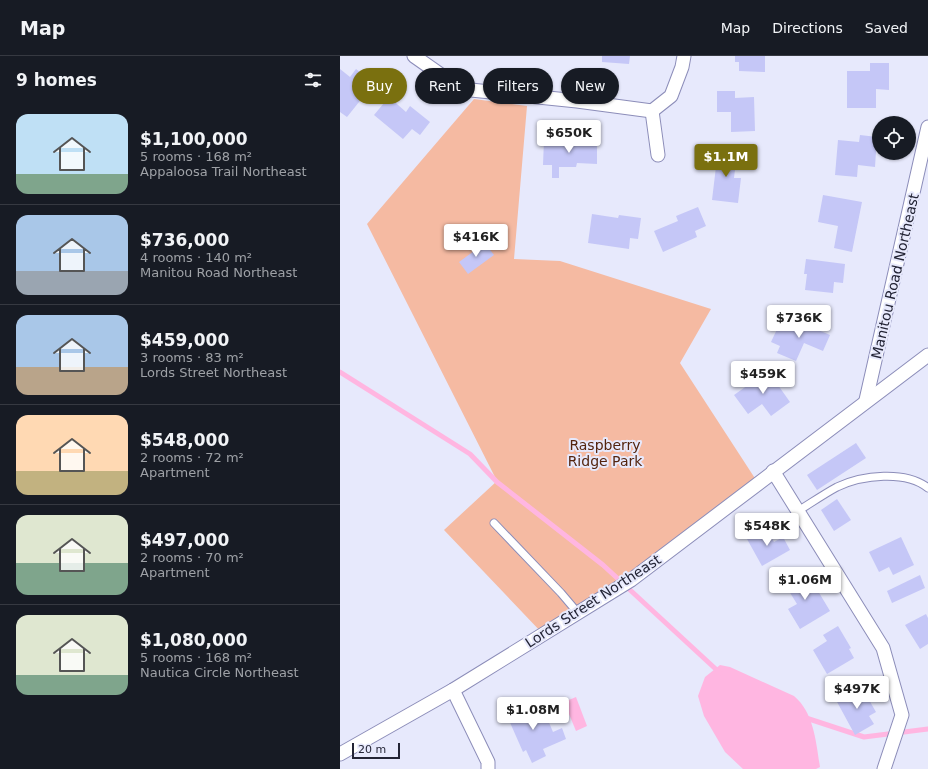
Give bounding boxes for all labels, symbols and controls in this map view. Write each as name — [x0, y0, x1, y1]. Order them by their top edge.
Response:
text: Map — [20, 17, 65, 39]
text: Map — [721, 20, 750, 36]
text: Directions — [772, 20, 843, 36]
text: Saved — [865, 20, 908, 36]
chip: Buy — [352, 68, 407, 104]
chip: Rent — [415, 68, 475, 104]
chip: Filters — [483, 68, 553, 104]
chip: New — [561, 68, 619, 104]
icon: filters — [302, 69, 324, 91]
text: 9 homes — [16, 70, 97, 90]
map controls — [872, 116, 916, 160]
button: locate — [872, 116, 916, 160]
pin: $650K — [541, 120, 597, 154]
text: $650K — [546, 125, 592, 140]
text: $1,100,000 — [140, 129, 248, 149]
icon: home — [48, 130, 96, 178]
pin: $1.1M — [698, 144, 754, 178]
text: 5 rooms · 168 m² — [140, 149, 252, 164]
text: $1.1M — [703, 149, 749, 164]
text: Appaloosa Trail Northeast — [140, 164, 307, 179]
street label: Manitou Road Northeast — [868, 191, 922, 360]
pin: $416K — [448, 224, 504, 258]
text: $416K — [453, 229, 499, 244]
text: $736,000 — [140, 230, 229, 250]
icon: home — [48, 231, 96, 279]
text: 4 rooms · 140 m² — [140, 250, 252, 265]
text: Manitou Road Northeast — [140, 265, 297, 280]
pin: $736K — [771, 305, 827, 339]
text: $736K — [776, 310, 822, 325]
text: $459,000 — [140, 330, 229, 350]
icon: home — [48, 331, 96, 379]
text: 3 rooms · 83 m² — [140, 350, 244, 365]
pin: $459K — [735, 361, 791, 395]
text: Lords Street Northeast — [140, 365, 287, 380]
text: $459K — [740, 366, 786, 381]
text: $548,000 — [140, 430, 229, 450]
icon: home — [48, 431, 96, 479]
park label: Raspberry Ridge Park — [568, 437, 643, 469]
text: 2 rooms · 72 m² — [140, 450, 244, 465]
text: Apartment — [140, 465, 210, 480]
pin: $548K — [739, 513, 795, 547]
text: $548K — [744, 518, 790, 533]
text: $497,000 — [140, 530, 229, 550]
icon: home — [48, 531, 96, 579]
text: 2 rooms · 70 m² — [140, 550, 244, 565]
street label: Lords Street Northeast — [522, 551, 664, 651]
text: Apartment — [140, 565, 210, 580]
pin: $1.06M — [772, 567, 838, 601]
text: $1.06M — [778, 572, 832, 587]
text: $1,080,000 — [140, 630, 248, 650]
icon: home — [48, 631, 96, 679]
text: 5 rooms · 168 m² — [140, 650, 252, 665]
text: Nautica Circle Northeast — [140, 665, 299, 680]
pin: $497K — [829, 676, 885, 710]
text: $497K — [834, 681, 880, 696]
pin: $1.08M — [500, 697, 566, 731]
text: $1.08M — [506, 702, 560, 717]
scale bar — [352, 741, 400, 760]
text: 20 m — [358, 743, 386, 756]

